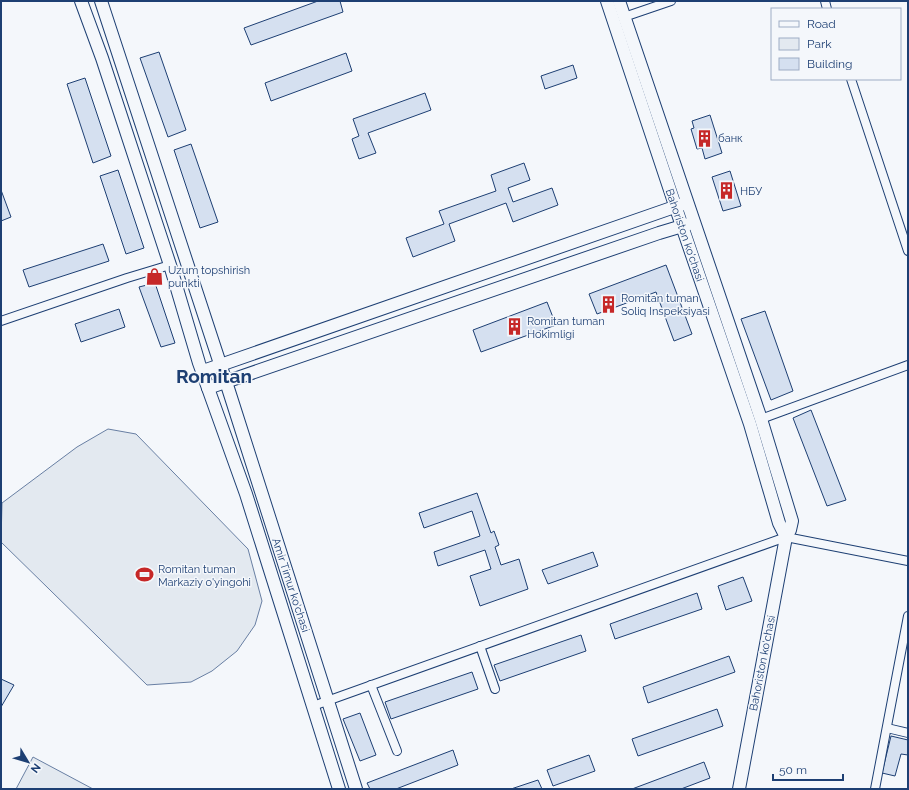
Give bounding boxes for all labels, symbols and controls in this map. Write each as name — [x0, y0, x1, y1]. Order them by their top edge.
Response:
legend — [771, 8, 901, 80]
text: Road — [807, 17, 836, 31]
text: Park — [807, 37, 832, 51]
text: Building — [807, 57, 853, 71]
building icon: банк — [695, 128, 715, 148]
place label: банк — [718, 132, 743, 145]
building icon: НБУ — [717, 181, 737, 201]
place label: НБУ — [740, 185, 762, 198]
street label: Bahoriston ko‘chasi — [663, 187, 707, 283]
place label: Uzum topshirish punkti — [168, 264, 250, 290]
shop icon: Uzum topshirish punkti — [145, 266, 165, 286]
place label: Romitan tuman Soliq Inspeksiyasi — [621, 292, 710, 318]
building icon: Romitan tuman Soliq Inspeksiyasi — [598, 294, 618, 314]
place label: Romitan tuman Hokimligi — [527, 315, 605, 341]
building icon: Romitan tuman Hokimligi — [504, 317, 524, 337]
district label: Romitan — [176, 365, 252, 387]
street label: Amir Timur ko‘chasi — [269, 536, 312, 634]
place label: Romitan tuman Markaziy o'yingohi — [158, 563, 251, 589]
sports icon: Romitan tuman Markaziy o'yingohi — [135, 565, 155, 585]
street label: Bahoriston ko‘chasi — [747, 614, 778, 712]
north arrow — [8, 742, 48, 782]
scale bar — [773, 756, 843, 782]
text: N — [28, 761, 43, 775]
text: 50 m — [779, 763, 807, 777]

